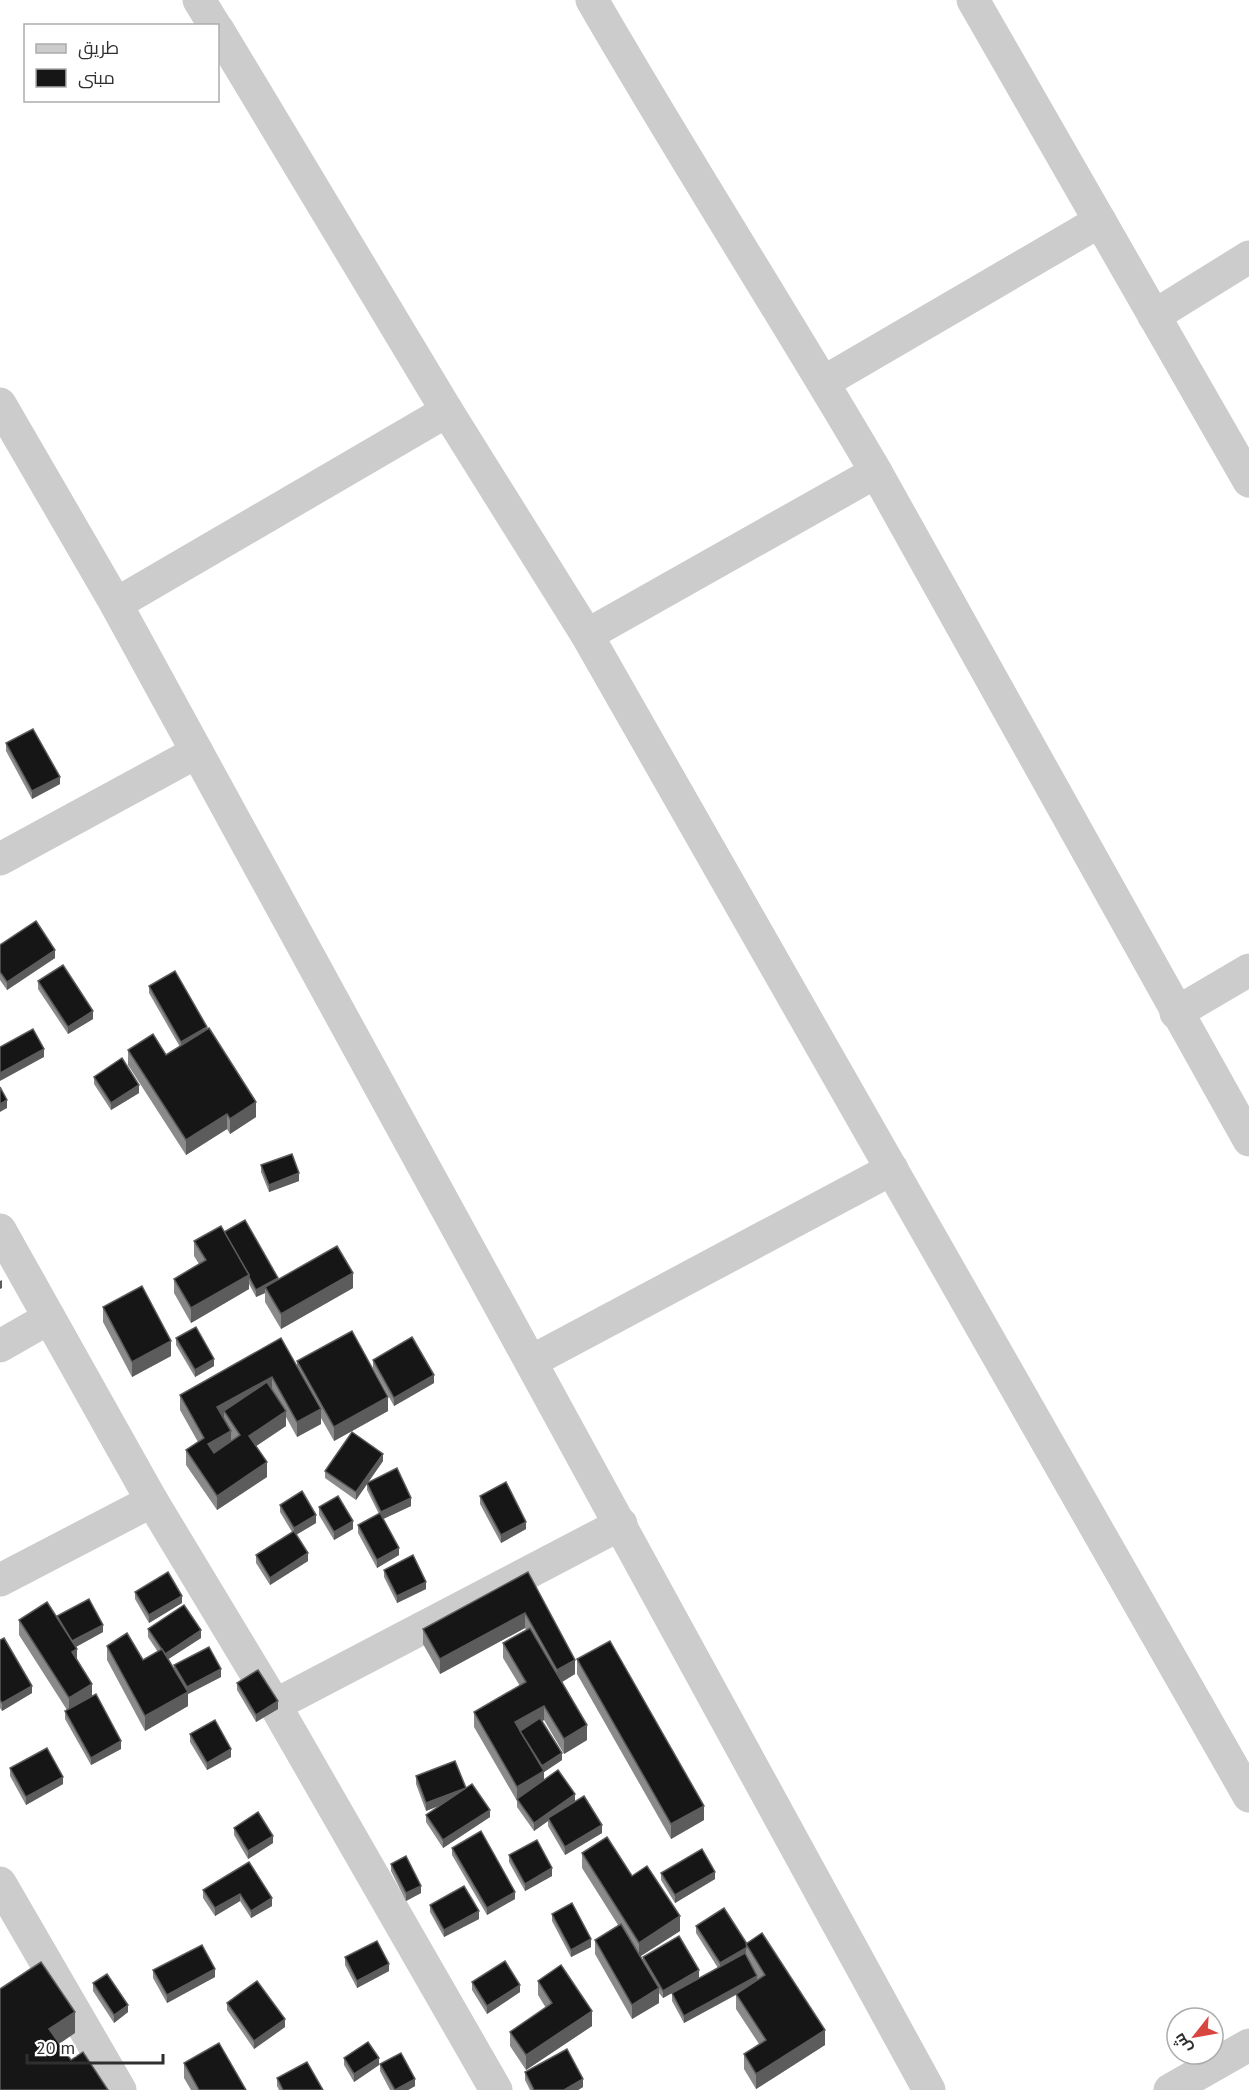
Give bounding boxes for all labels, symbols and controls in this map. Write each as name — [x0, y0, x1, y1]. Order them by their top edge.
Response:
legend — [24, 24, 219, 102]
text: طريق — [78, 36, 119, 60]
text: مبنى — [78, 66, 115, 89]
north arrow — [1165, 2006, 1225, 2066]
scale bar — [27, 2027, 164, 2065]
text: ش — [1168, 2030, 1196, 2058]
text: 20 m — [36, 2036, 75, 2059]

